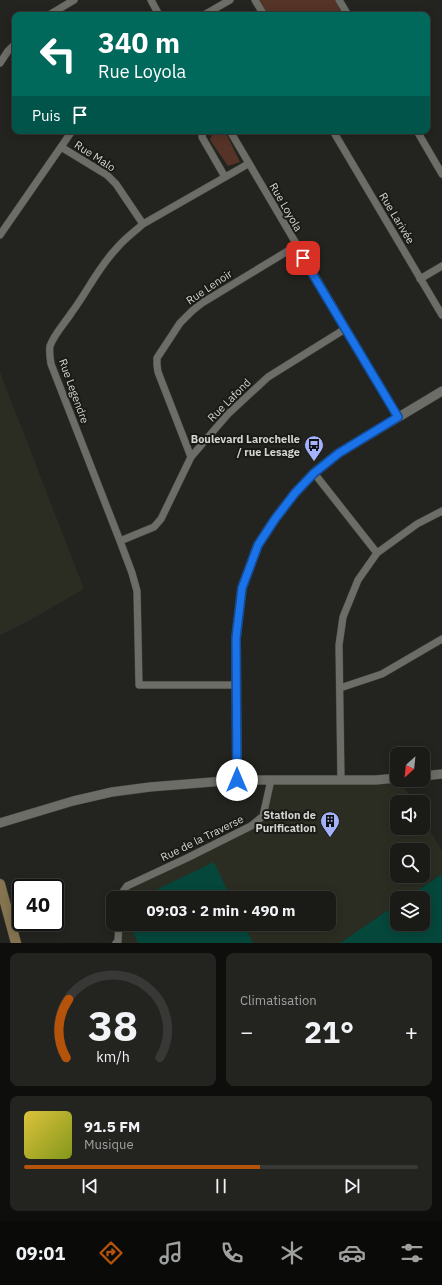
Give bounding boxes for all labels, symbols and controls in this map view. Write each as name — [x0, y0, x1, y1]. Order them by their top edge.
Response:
text: 340 m — [98, 24, 180, 61]
icon: left — [32, 28, 84, 80]
text: Rue Loyola — [98, 60, 186, 83]
icon: arrive — [69, 104, 91, 126]
text: Puis — [32, 106, 61, 125]
street label: Rue Malo — [72, 138, 118, 174]
street label: Rue Loyola — [266, 180, 306, 234]
street label: Rue Larivée — [376, 190, 418, 246]
pin — [286, 241, 320, 275]
icon: arrive — [292, 247, 314, 269]
street label: Rue Lenoir — [183, 267, 235, 307]
street label: Rue Legendre — [56, 357, 92, 425]
street label: Rue Lafond — [204, 375, 254, 425]
place label: Boulevard Larochelle / rue Lesage — [191, 432, 300, 459]
bus stop icon: Boulevard Larochelle / rue Lesage — [303, 434, 325, 462]
north arrow — [390, 747, 430, 787]
map controls — [390, 747, 430, 931]
position arrow — [216, 759, 258, 801]
button: sound — [390, 795, 430, 835]
place label: Station de Purification — [256, 808, 316, 835]
building icon: Station de Purification — [319, 810, 341, 838]
street label: Rue de la Traverse — [158, 812, 246, 864]
button: search — [390, 843, 430, 883]
speed limit sign: 40 — [12, 879, 64, 931]
button: layers — [390, 891, 430, 931]
text: 09:03 · 2 min · 490 m — [147, 901, 295, 920]
text: Climatisation — [240, 992, 317, 1009]
text: 38 — [88, 997, 138, 1051]
text: 21° — [304, 1012, 354, 1051]
text: − — [240, 1017, 253, 1046]
text: + — [405, 1017, 418, 1046]
text: km/h — [96, 1046, 130, 1065]
text: 91.5 FM — [84, 1117, 140, 1136]
text: Musique — [84, 1136, 134, 1153]
icon: previous — [79, 1175, 101, 1197]
icon: pause — [210, 1175, 232, 1197]
icon: next — [341, 1175, 363, 1197]
icon: directions — [97, 1239, 125, 1267]
icon: music — [157, 1239, 185, 1267]
icon: phone — [218, 1239, 246, 1267]
icon: climate — [278, 1239, 306, 1267]
icon: car — [338, 1239, 366, 1267]
icon: filters — [398, 1239, 426, 1267]
text: 09:01 — [16, 1242, 65, 1265]

